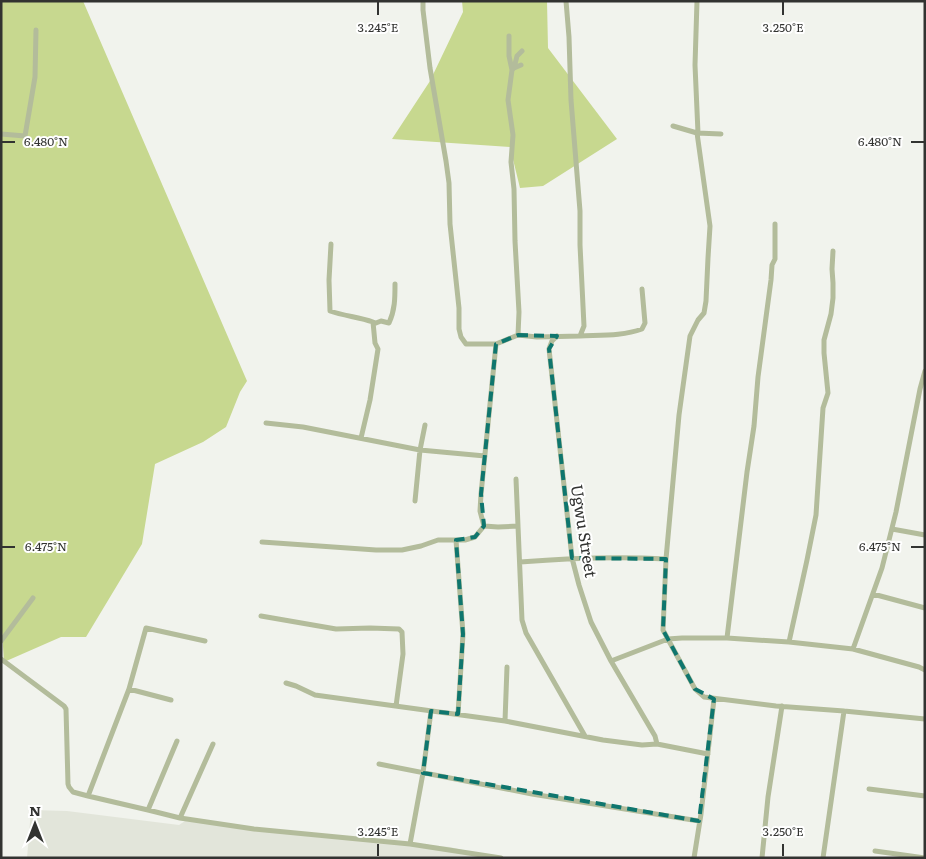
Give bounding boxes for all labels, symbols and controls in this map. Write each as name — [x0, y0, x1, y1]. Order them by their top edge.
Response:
text: 3.245°E — [358, 18, 399, 36]
text: 3.250°E — [762, 18, 804, 36]
text: 6.480°N — [24, 132, 68, 150]
text: 6.480°N — [858, 132, 902, 150]
street label: Ugwu Street — [566, 482, 604, 580]
text: 6.475°N — [25, 537, 67, 555]
text: 6.475°N — [859, 537, 901, 555]
north arrow — [10, 799, 60, 849]
text: N — [29, 800, 41, 820]
text: 3.245°E — [358, 822, 399, 840]
text: 3.250°E — [762, 822, 804, 840]

